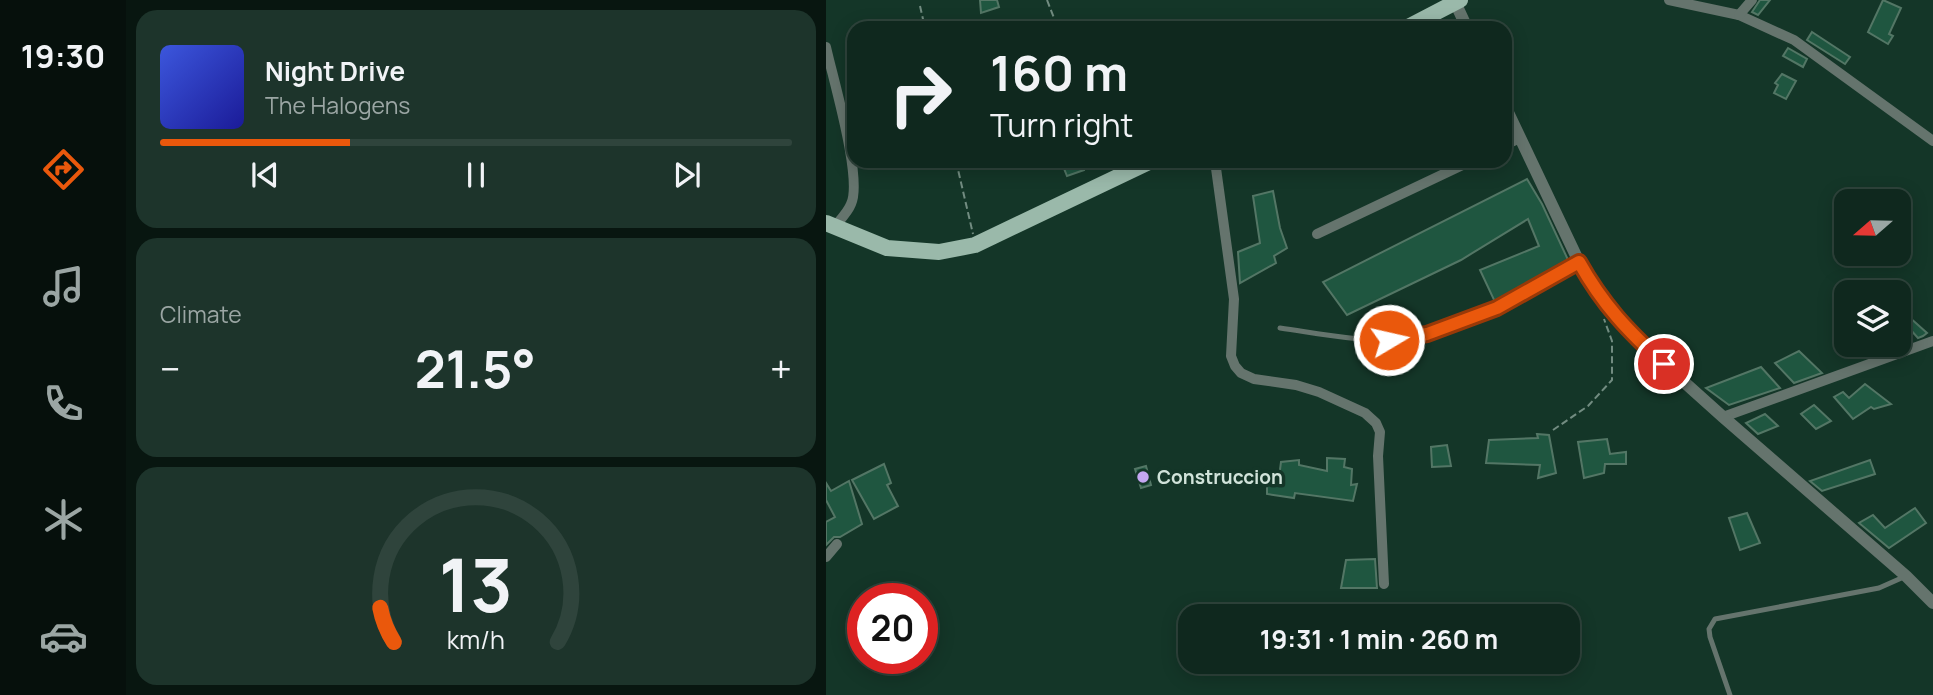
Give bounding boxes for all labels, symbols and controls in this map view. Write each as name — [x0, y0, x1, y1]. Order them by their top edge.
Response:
text: 19:30 — [21, 34, 105, 78]
text: 160 m — [990, 39, 1128, 106]
icon: right — [875, 49, 966, 140]
text: Night Drive — [265, 53, 405, 89]
text: The Halogens — [265, 89, 410, 121]
text: Turn right — [990, 103, 1133, 147]
icon: directions — [39, 145, 88, 194]
icon: previous — [246, 156, 284, 194]
icon: pause — [457, 156, 495, 194]
icon: next — [668, 156, 706, 194]
north arrow — [1834, 189, 1911, 266]
map controls — [1834, 189, 1911, 357]
icon: music — [39, 262, 88, 311]
button: layers — [1834, 280, 1911, 357]
text: Climate — [160, 298, 242, 330]
position arrow — [1352, 303, 1426, 377]
text: 21.5° — [415, 333, 536, 404]
pin — [1634, 334, 1694, 394]
text: − — [160, 342, 181, 394]
text: + — [770, 342, 792, 394]
icon: arrive — [1645, 345, 1683, 383]
icon: phone — [39, 379, 88, 428]
place label: Construccion — [1157, 464, 1283, 490]
marker: Construccion — [1135, 469, 1151, 485]
icon: climate — [39, 495, 88, 544]
text: 13 — [439, 534, 513, 634]
speed limit sign: 20 — [847, 583, 938, 674]
icon: car — [39, 612, 88, 661]
text: 19:31 · 1 min · 260 m — [1260, 621, 1498, 657]
text: km/h — [447, 622, 505, 657]

